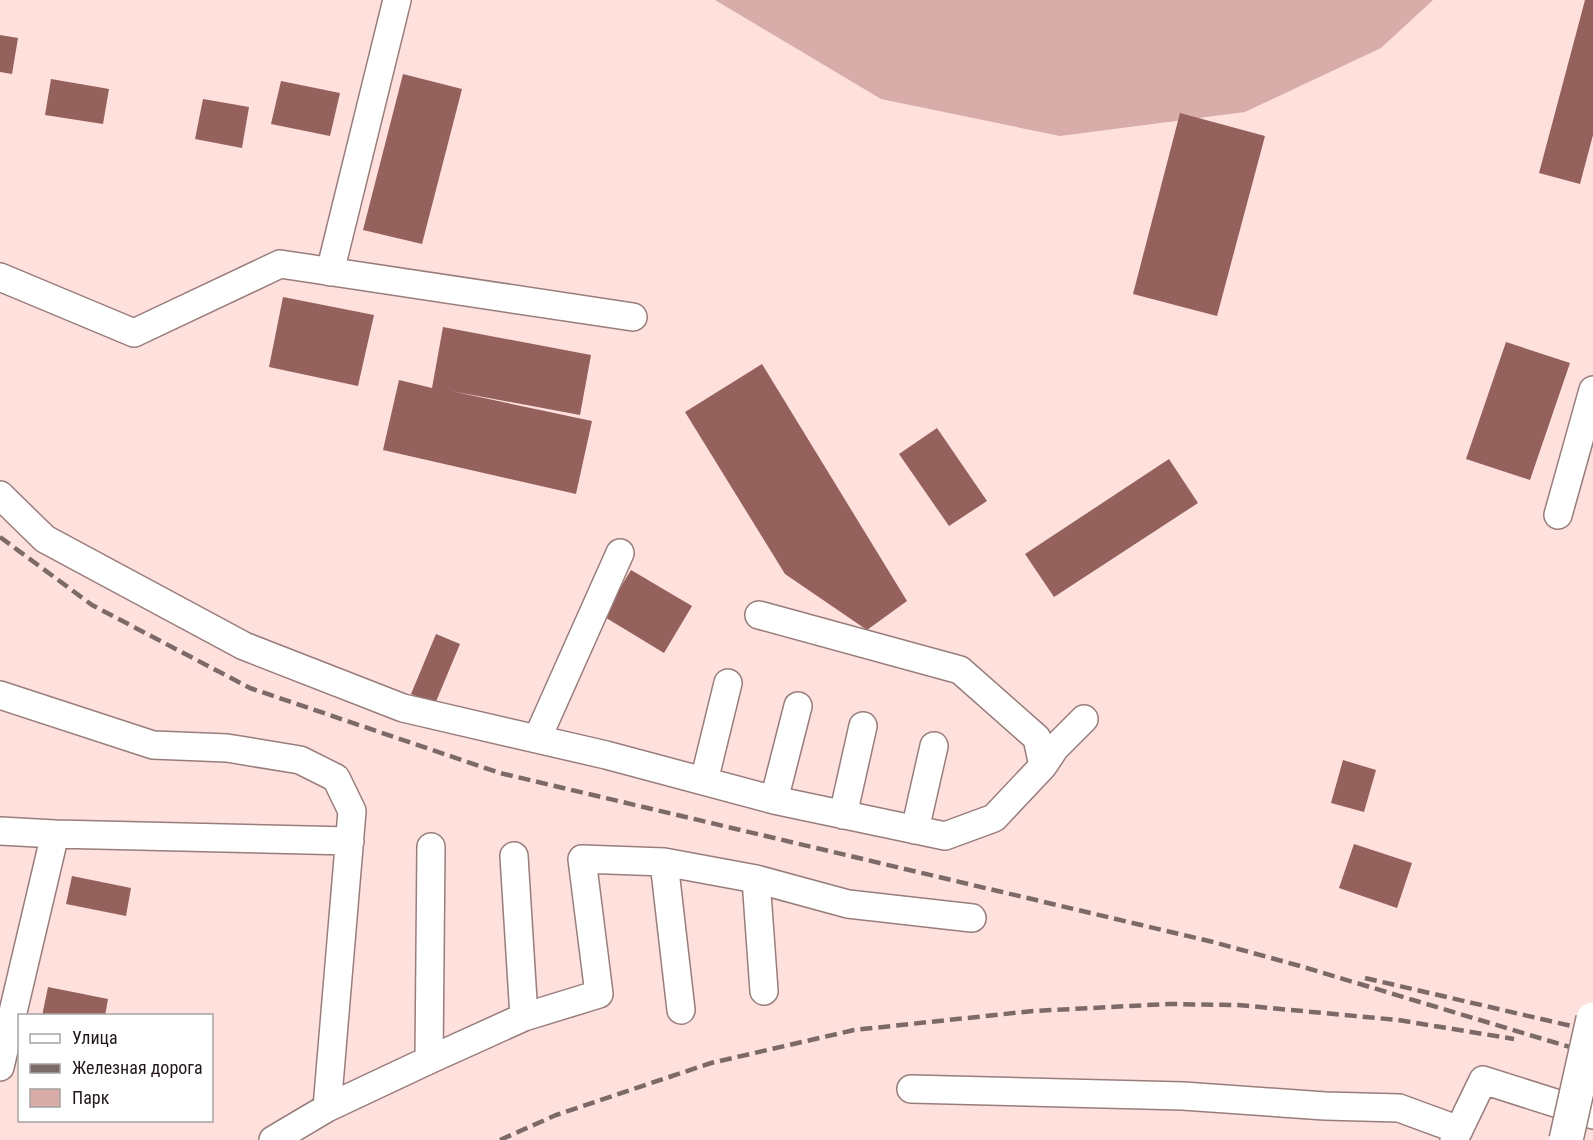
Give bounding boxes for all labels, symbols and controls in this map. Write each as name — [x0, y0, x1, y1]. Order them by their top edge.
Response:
legend — [18, 1014, 213, 1122]
text: Улица — [72, 1027, 118, 1048]
text: Железная дорога — [72, 1057, 203, 1078]
text: Парк — [72, 1087, 110, 1108]

